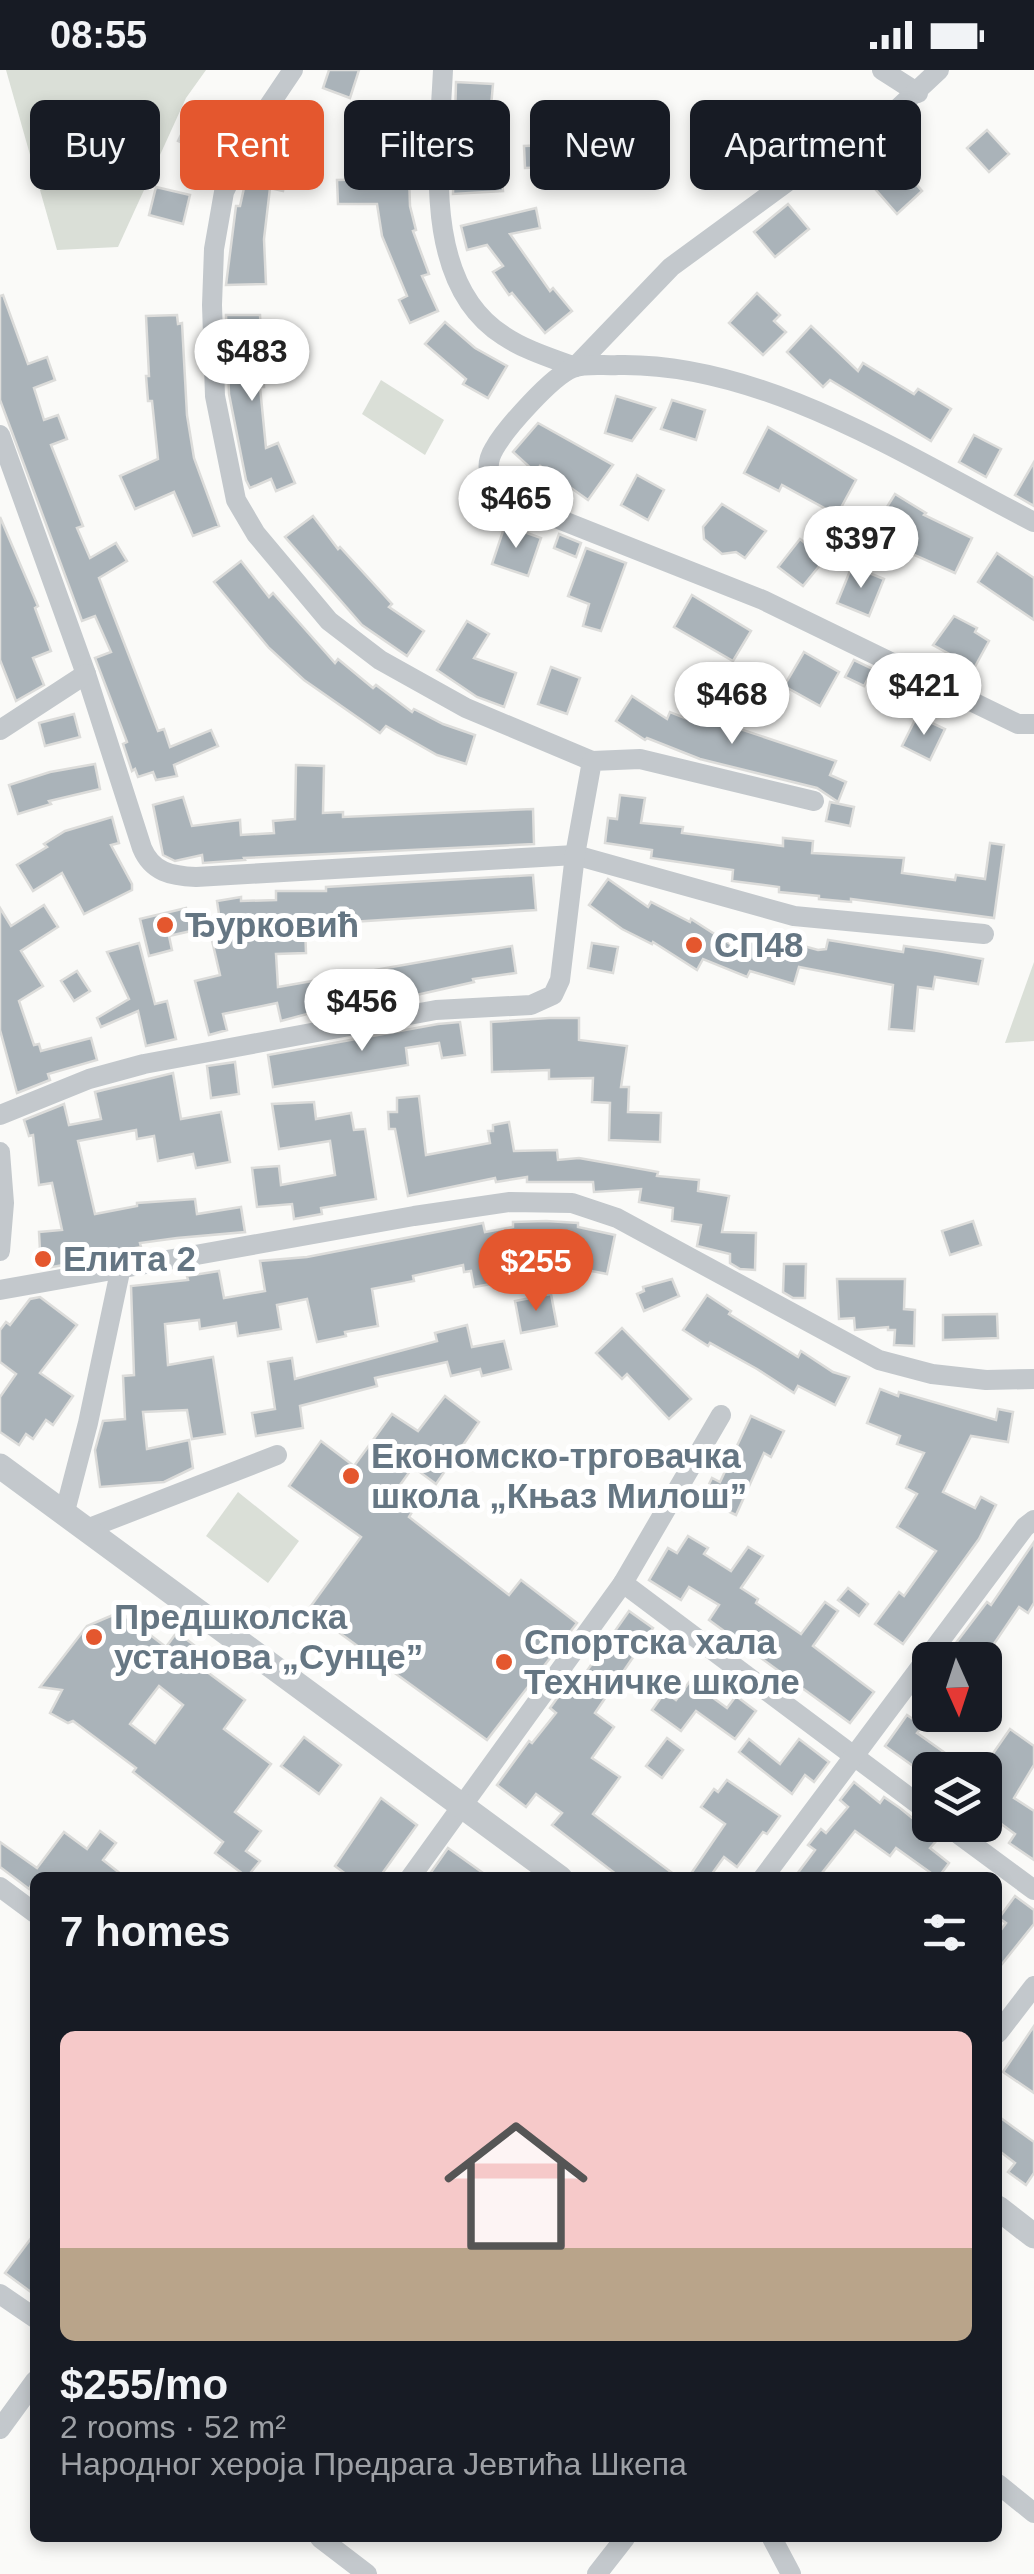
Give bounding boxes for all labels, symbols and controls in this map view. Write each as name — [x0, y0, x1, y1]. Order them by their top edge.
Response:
text: 08:55 — [50, 14, 147, 56]
chip: Buy — [30, 100, 160, 190]
chip: Rent — [180, 100, 324, 190]
chip: Filters — [344, 100, 510, 190]
chip: New — [530, 100, 670, 190]
chip: Apartment — [690, 100, 921, 190]
pin: $483 — [193, 319, 311, 404]
text: $483 — [216, 333, 288, 369]
pin: $465 — [457, 466, 575, 551]
text: $465 — [480, 480, 552, 516]
pin: $397 — [802, 506, 920, 591]
text: $397 — [825, 520, 897, 556]
pin: $421 — [865, 653, 983, 738]
pin: $468 — [673, 662, 791, 747]
text: $421 — [888, 667, 960, 703]
text: $468 — [696, 676, 768, 712]
place label: Ђурковић — [185, 905, 359, 944]
marker: Ђурковић — [154, 914, 176, 936]
place label: СП48 — [714, 925, 803, 964]
marker: СП48 — [683, 934, 705, 956]
pin: $456 — [303, 969, 421, 1054]
text: $456 — [326, 983, 398, 1019]
pin: $255 — [477, 1229, 595, 1314]
place label: Елита 2 — [63, 1239, 196, 1278]
text: $255 — [500, 1243, 572, 1279]
marker: Елита 2 — [32, 1248, 54, 1270]
place label: Економско-трговачка школа „Књаз Милош” — [371, 1436, 747, 1515]
marker: Економско-трговачка школа „Књаз Милош” — [340, 1465, 362, 1487]
place label: Предшколска установа „Сунце” — [114, 1597, 423, 1676]
place label: Спортска хала Техничке школе — [524, 1622, 800, 1701]
marker: Предшколска установа „Сунце” — [83, 1626, 105, 1648]
north arrow — [912, 1642, 1002, 1732]
map controls — [912, 1642, 1002, 1842]
marker: Спортска хала Техничке школе — [493, 1651, 515, 1673]
button: layers — [912, 1752, 1002, 1842]
icon: filters — [917, 1905, 972, 1960]
text: 7 homes — [60, 1908, 230, 1955]
icon: home — [426, 2096, 606, 2276]
text: $255/mo — [60, 2361, 228, 2408]
text: 2 rooms · 52 m² — [60, 2409, 286, 2445]
text: Народног хероја Предрага Јевтића Шкепа — [60, 2446, 687, 2482]

